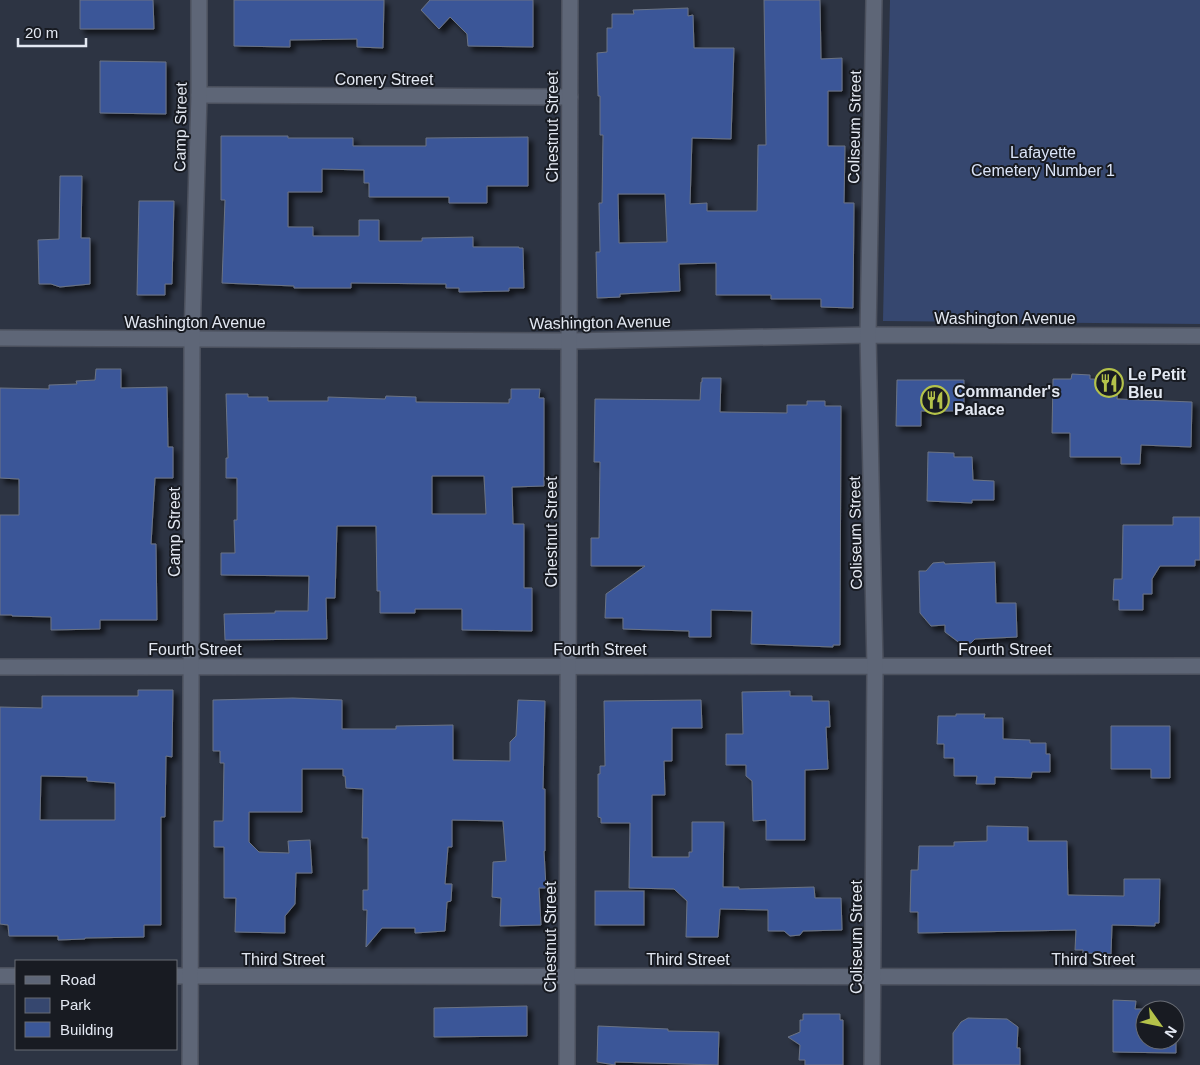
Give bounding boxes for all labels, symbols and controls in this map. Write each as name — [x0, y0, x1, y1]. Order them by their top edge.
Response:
scale bar — [18, 15, 85, 47]
text: 20 m — [25, 24, 58, 41]
street label: Coliseum Street — [845, 69, 864, 184]
street label: Conery Street — [335, 71, 434, 88]
street label: Chestnut Street — [544, 71, 561, 183]
street label: Camp Street — [171, 81, 190, 172]
park label: Lafayette Cemetery Number 1 — [971, 144, 1115, 179]
street label: Washington Avenue — [934, 310, 1076, 327]
street label: Washington Avenue — [529, 313, 671, 332]
street label: Washington Avenue — [124, 314, 266, 331]
place label: Le Petit Bleu — [1128, 366, 1186, 401]
restaurant icon: Le Petit Bleu — [1094, 368, 1124, 398]
place label: Commander's Palace — [954, 383, 1060, 418]
restaurant icon: Commander's Palace — [920, 385, 950, 415]
street label: Coliseum Street — [846, 475, 865, 590]
street label: Chestnut Street — [543, 476, 560, 588]
street label: Camp Street — [166, 487, 183, 577]
street label: Fourth Street — [148, 641, 242, 658]
street label: Fourth Street — [553, 641, 647, 658]
street label: Fourth Street — [958, 641, 1052, 658]
street label: Coliseum Street — [848, 880, 865, 994]
street label: Chestnut Street — [542, 881, 559, 993]
street label: Third Street — [241, 951, 325, 968]
street label: Third Street — [646, 951, 730, 968]
street label: Third Street — [1051, 951, 1135, 968]
legend — [15, 960, 178, 1050]
text: Road — [60, 971, 96, 988]
text: Park — [60, 996, 91, 1013]
north arrow — [1135, 1000, 1185, 1050]
text: Building — [60, 1021, 113, 1038]
text: N — [1161, 1023, 1180, 1041]

